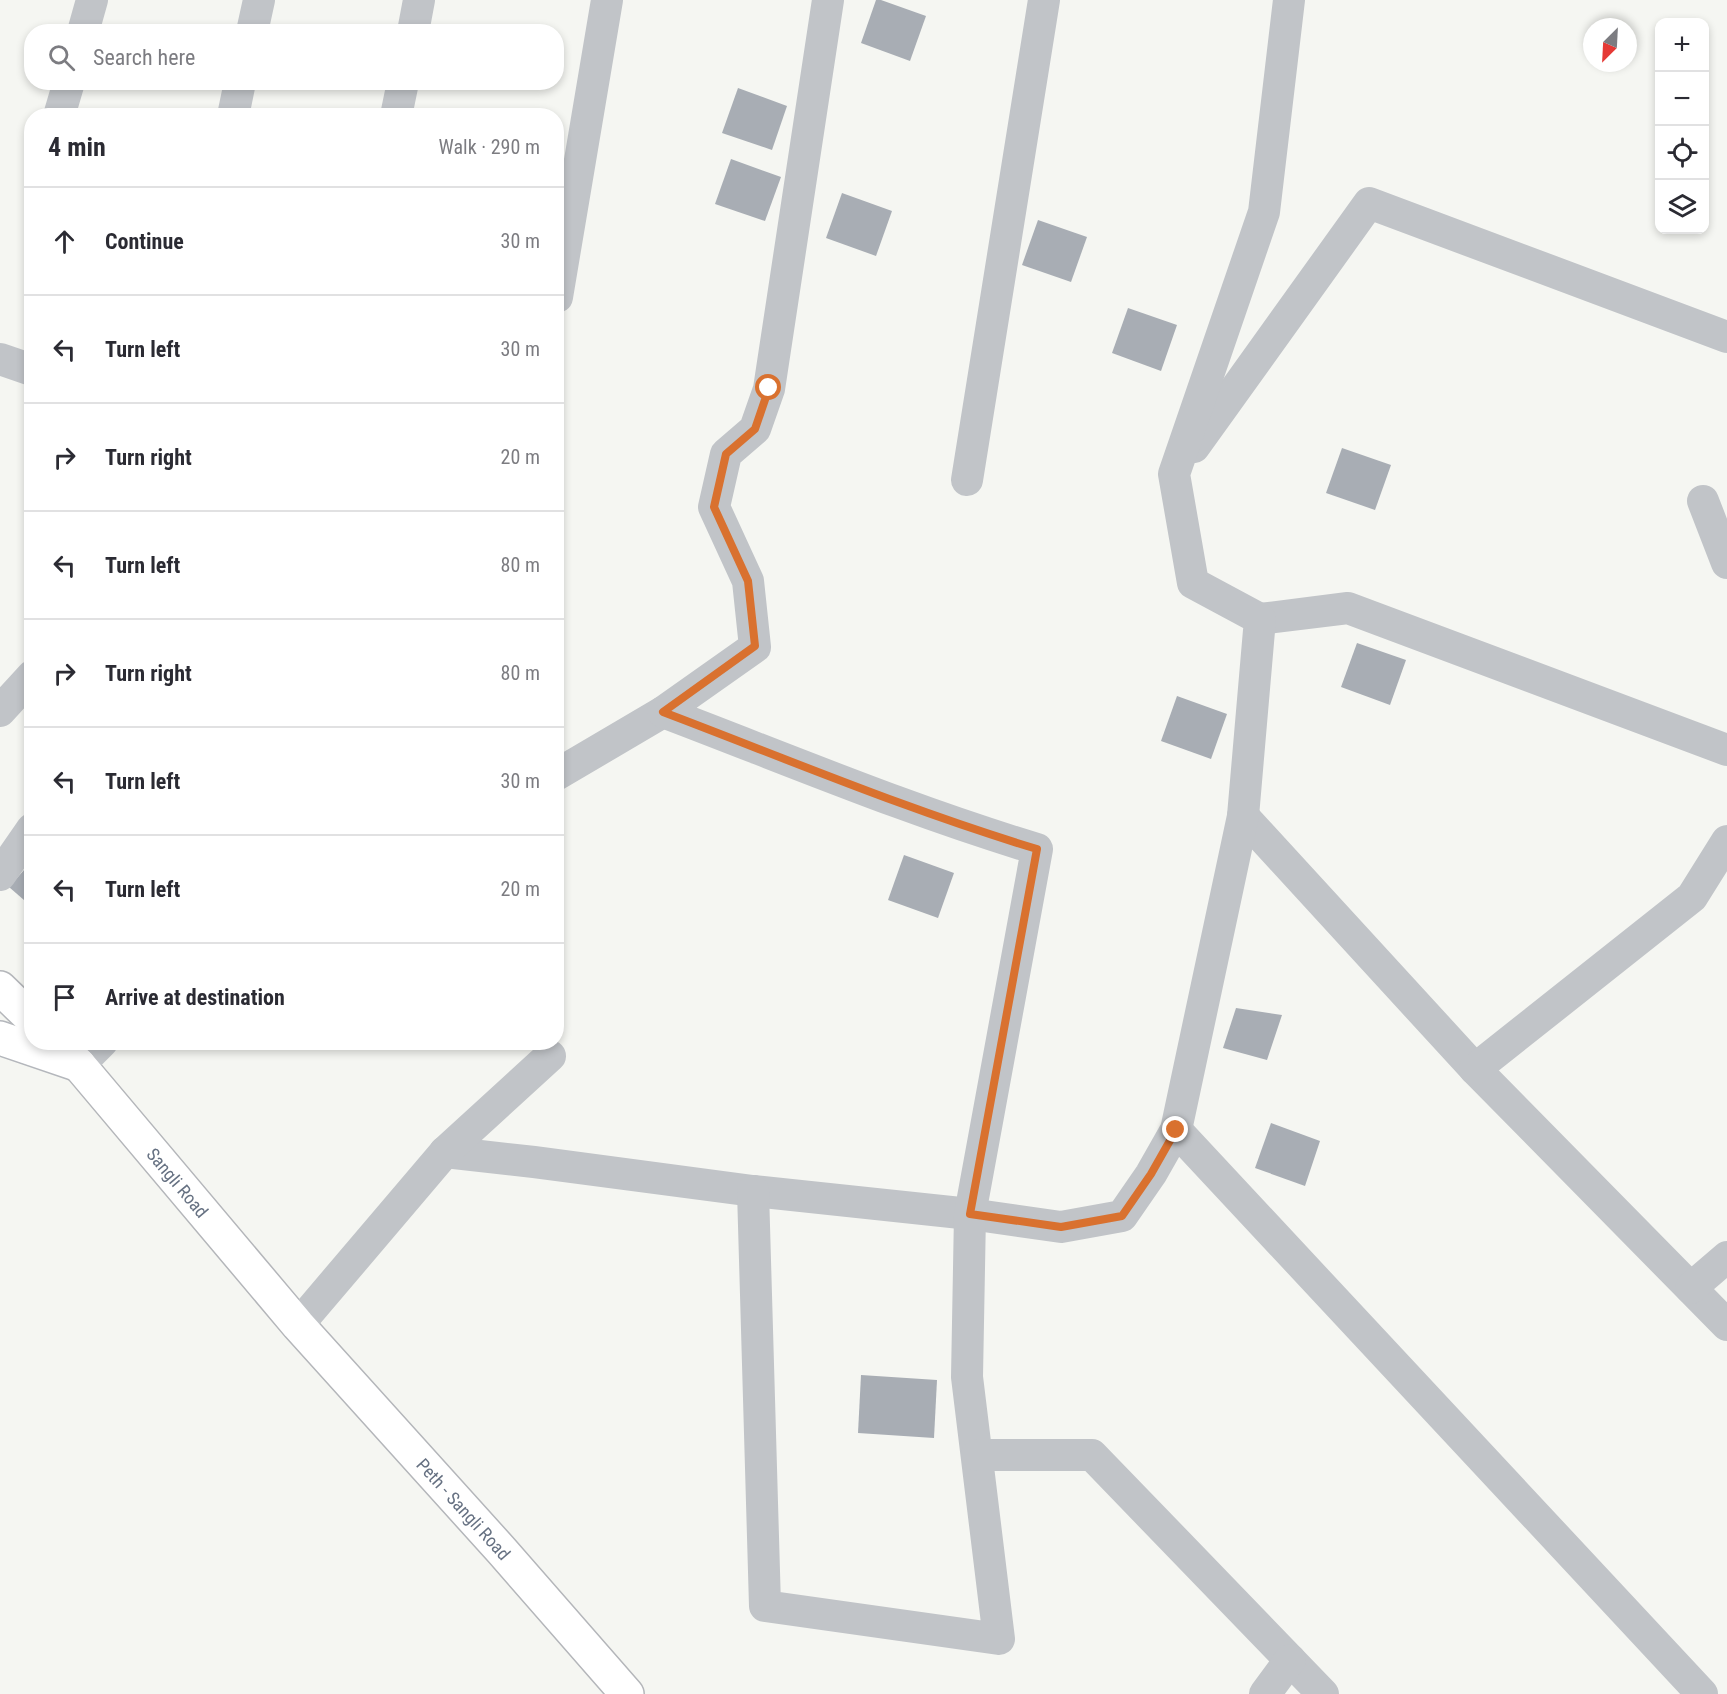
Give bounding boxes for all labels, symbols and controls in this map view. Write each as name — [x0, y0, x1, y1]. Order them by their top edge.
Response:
north arrow — [1583, 18, 1637, 72]
map controls — [1655, 18, 1709, 234]
button: + — [1655, 18, 1709, 72]
search box — [24, 24, 564, 90]
icon: search — [45, 41, 78, 74]
text: Search here — [93, 45, 195, 70]
button: − — [1655, 72, 1709, 126]
button: locate — [1655, 126, 1709, 180]
text: 4 min — [48, 132, 106, 162]
text: Walk · 290 m — [439, 135, 540, 159]
button: layers — [1655, 180, 1709, 234]
icon: ahead — [48, 225, 81, 258]
text: Continue — [105, 229, 184, 254]
text: 30 m — [501, 229, 540, 253]
icon: left — [48, 333, 81, 366]
text: Turn left — [105, 337, 180, 362]
text: 30 m — [501, 337, 540, 361]
route start — [755, 374, 781, 400]
icon: right — [48, 441, 81, 474]
text: Turn right — [105, 445, 192, 470]
text: 20 m — [501, 445, 540, 469]
icon: left — [48, 549, 81, 582]
text: Turn left — [105, 553, 180, 578]
text: 80 m — [501, 553, 540, 577]
icon: right — [48, 657, 81, 690]
text: Turn right — [105, 661, 192, 686]
text: 80 m — [501, 661, 540, 685]
icon: left — [48, 765, 81, 798]
text: Turn left — [105, 769, 180, 794]
text: 30 m — [501, 769, 540, 793]
icon: left — [48, 873, 81, 906]
text: Turn left — [105, 877, 180, 902]
text: 20 m — [501, 877, 540, 901]
icon: arrive — [48, 981, 81, 1014]
text: Arrive at destination — [105, 985, 285, 1010]
route end — [1162, 1116, 1188, 1142]
street label: Sangli Road — [143, 1143, 213, 1221]
street label: Peth - Sangli Road — [413, 1454, 515, 1564]

